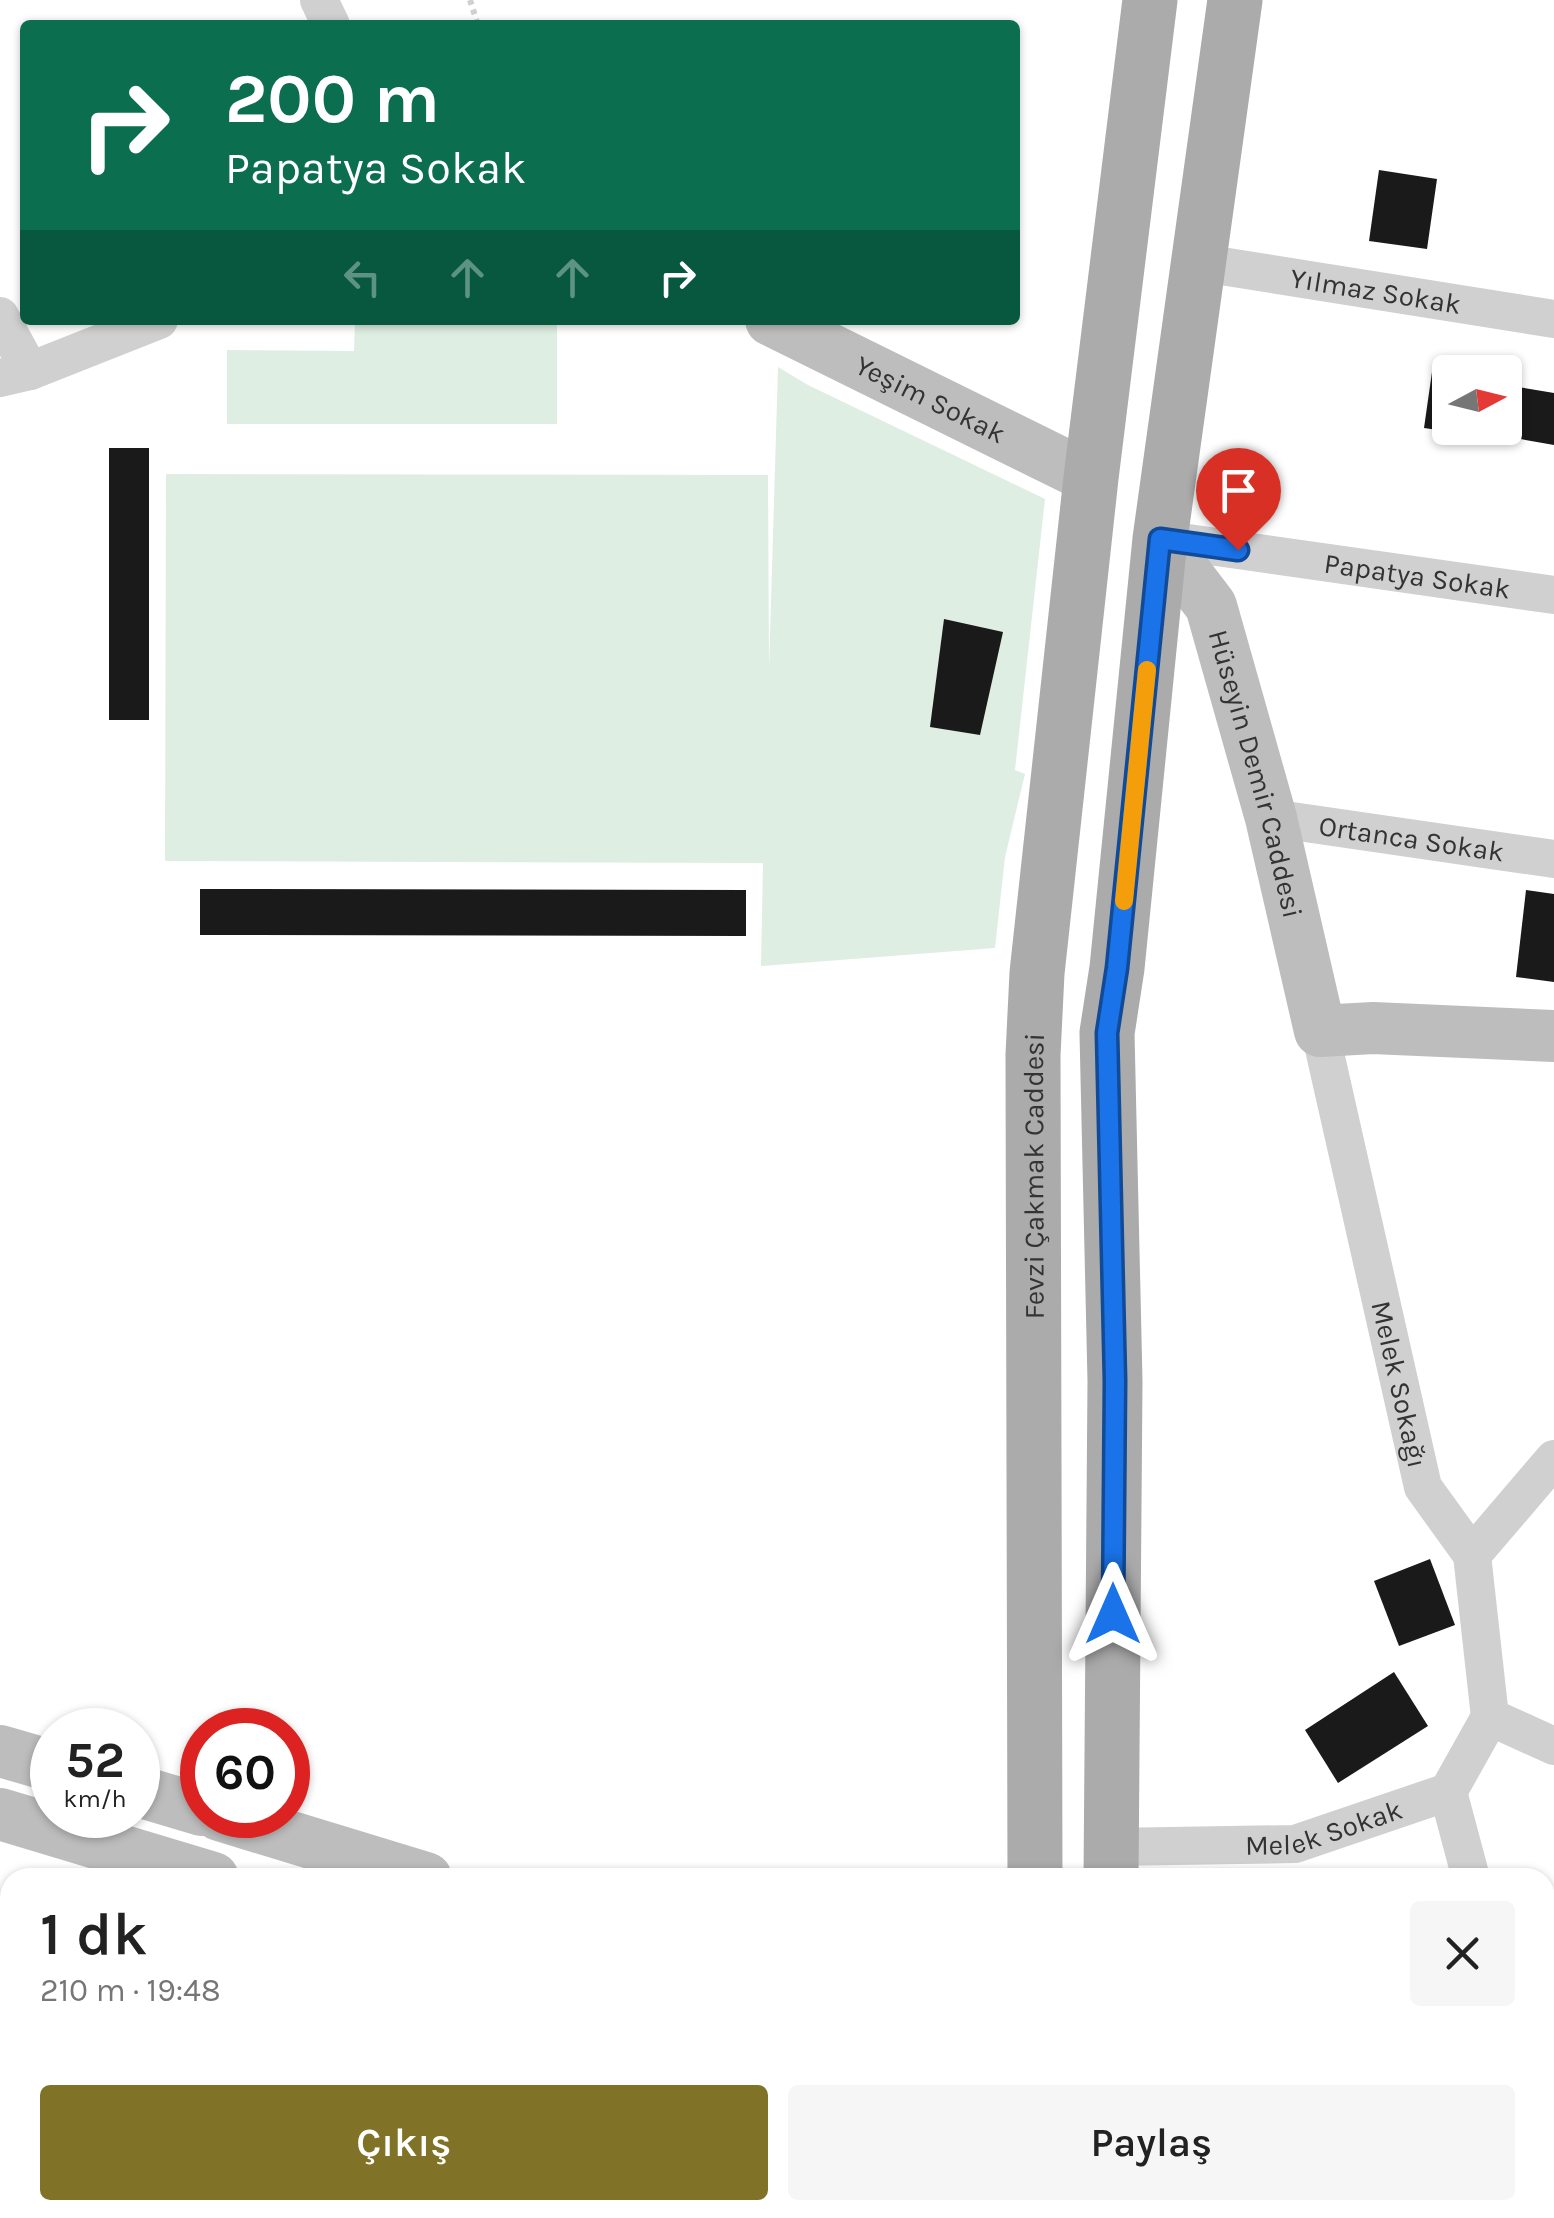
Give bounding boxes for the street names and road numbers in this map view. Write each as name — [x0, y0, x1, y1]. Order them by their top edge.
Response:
street label: Yılmaz Sokak — [1288, 261, 1463, 320]
street label: Yeşim Sokak — [850, 348, 1011, 450]
street label: Papatya Sokak — [1322, 546, 1513, 605]
street label: Hüseyin Demir Caddesi — [1202, 626, 1310, 921]
street label: Ortanca Sokak — [1317, 809, 1506, 868]
street label: Fevzi Çakmak Caddesi — [1016, 1032, 1051, 1319]
street label: Melek Sokağı — [1365, 1297, 1435, 1471]
street label: Melek Sokak — [1245, 1792, 1406, 1861]

